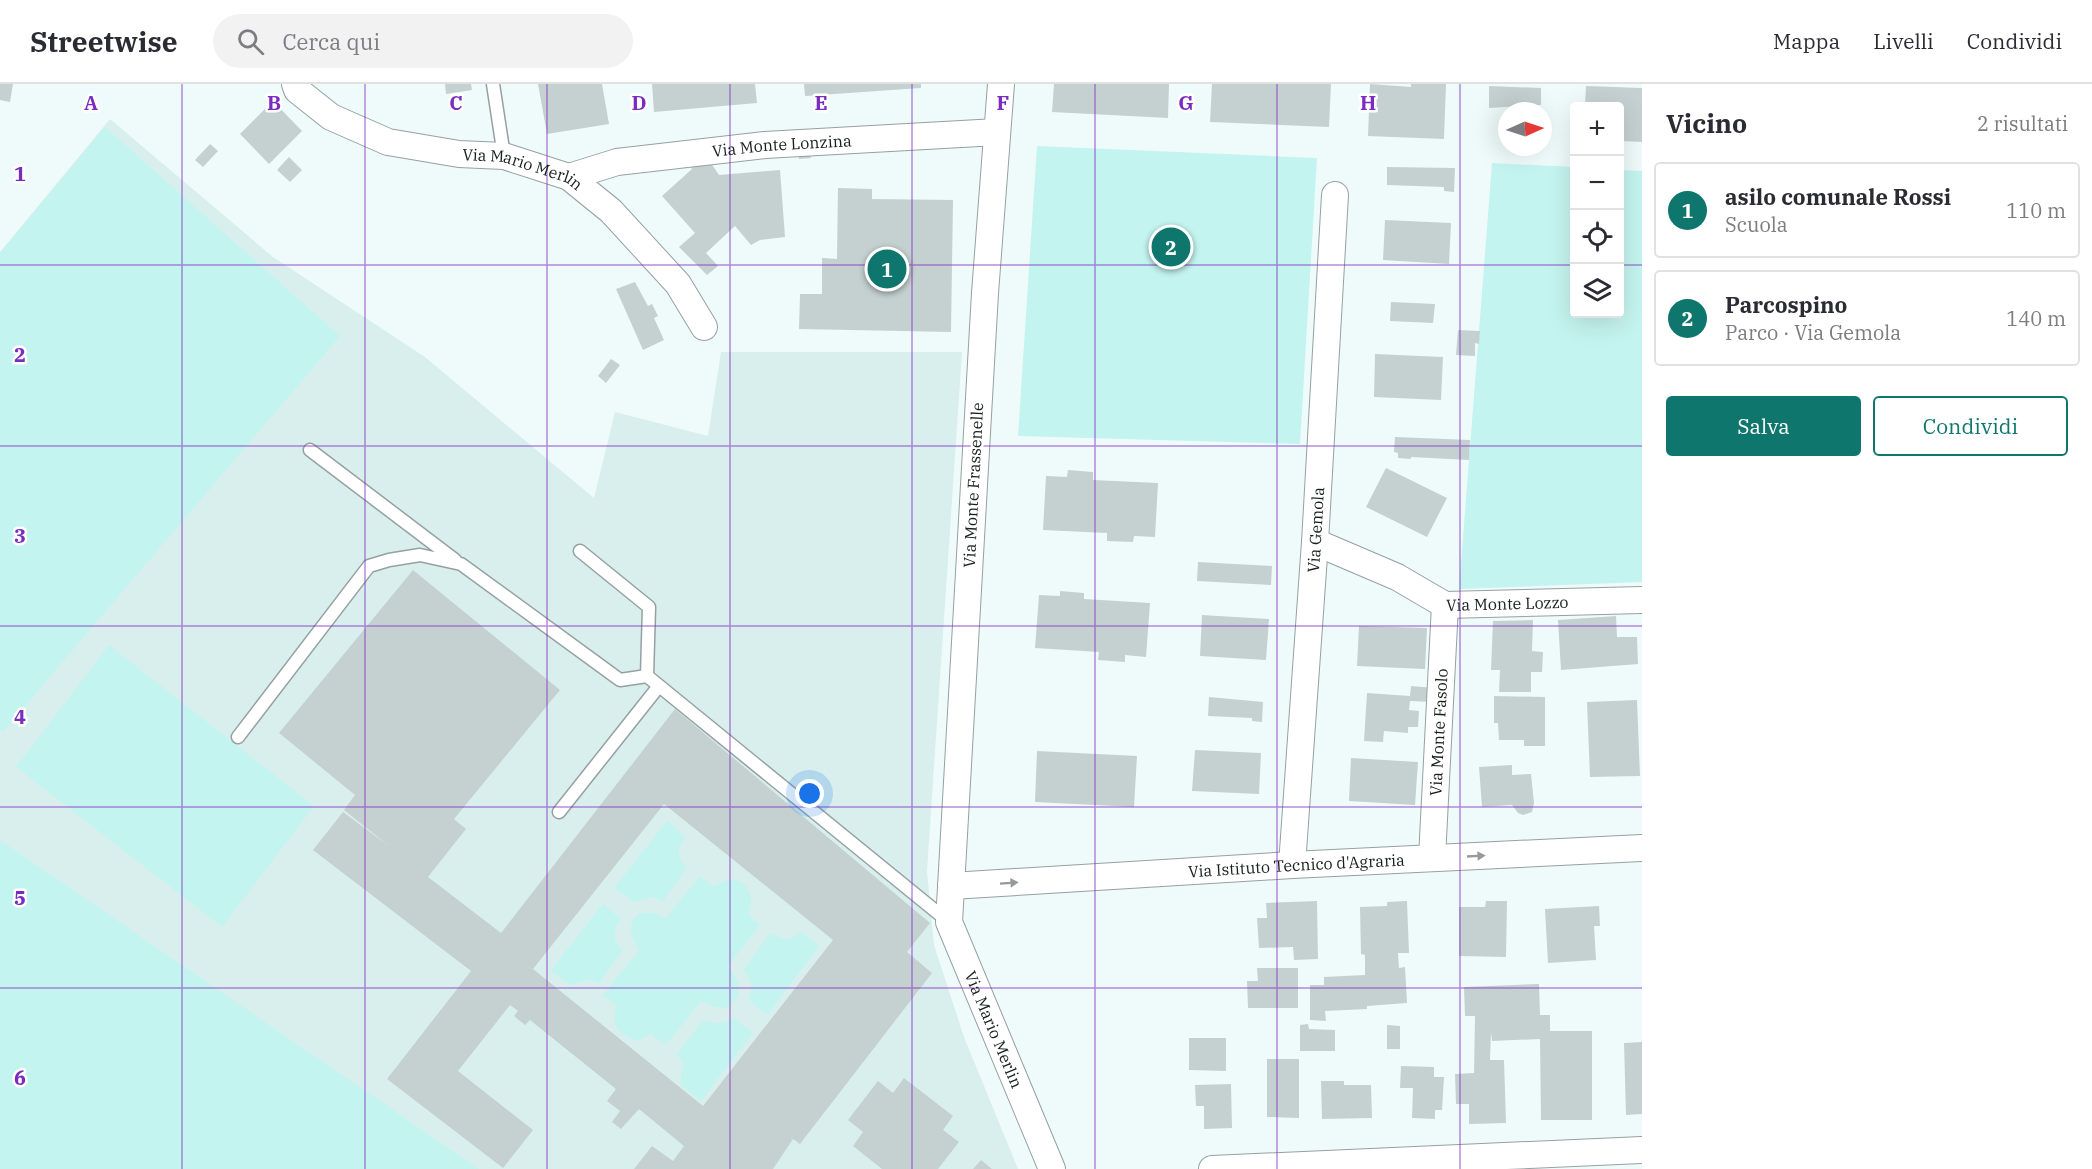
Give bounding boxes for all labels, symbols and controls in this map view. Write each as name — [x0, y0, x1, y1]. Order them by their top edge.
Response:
search box — [213, 14, 633, 68]
text: Streetwise — [30, 23, 177, 60]
icon: search — [234, 25, 267, 58]
text: Cerca qui — [282, 27, 380, 56]
text: Mappa — [1773, 27, 1840, 55]
text: Livelli — [1873, 27, 1934, 55]
text: Condividi — [1967, 27, 2062, 55]
text: A — [84, 89, 98, 116]
text: B — [267, 89, 281, 116]
text: C — [449, 89, 463, 116]
text: D — [631, 89, 647, 116]
text: E — [814, 89, 828, 116]
text: F — [997, 89, 1009, 116]
text: G — [1178, 89, 1194, 116]
text: H — [1360, 89, 1376, 116]
north arrow — [1498, 102, 1552, 156]
map controls — [1570, 102, 1624, 318]
button: + — [1570, 102, 1624, 156]
text: Vicino — [1666, 106, 1747, 140]
text: 2 risultati — [1977, 110, 2068, 137]
street label: Via Monte Lonzina — [711, 130, 852, 161]
street label: Via Mario Merlin — [462, 144, 587, 194]
button: − — [1570, 156, 1624, 210]
text: 1 — [14, 160, 26, 187]
text: asilo comunale Rossi — [1725, 182, 1951, 211]
text: 1 — [1682, 197, 1694, 224]
text: 110 m — [2006, 197, 2066, 224]
button: locate — [1570, 210, 1624, 264]
text: Scuola — [1725, 211, 1788, 238]
pin: 2 — [1152, 224, 1190, 270]
pin: 1 — [868, 246, 906, 291]
button: layers — [1570, 264, 1624, 318]
text: Parcospino — [1725, 290, 1847, 319]
text: 2 — [1682, 305, 1694, 332]
text: 140 m — [2006, 305, 2066, 332]
text: Parco · Via Gemola — [1725, 319, 1901, 346]
text: 2 — [14, 341, 26, 368]
button: Salva — [1666, 396, 1861, 456]
button: Condividi — [1873, 396, 2068, 456]
street label: Via Monte Frassenelle — [959, 402, 987, 568]
street label: Via Gemola — [1303, 486, 1328, 573]
text: 3 — [14, 522, 26, 549]
street label: Via Monte Lozzo — [1446, 592, 1569, 615]
street label: Via Monte Fasolo — [1425, 668, 1452, 797]
text: 4 — [14, 703, 26, 730]
your location — [795, 779, 824, 808]
street label: Via Istituto Tecnico d'Agraria — [1187, 850, 1405, 881]
one-way arrow — [1467, 852, 1486, 861]
one-way arrow — [1000, 878, 1019, 888]
text: 5 — [14, 884, 26, 911]
street label: Via Mario Merlin — [960, 968, 1027, 1091]
text: 6 — [14, 1064, 26, 1091]

